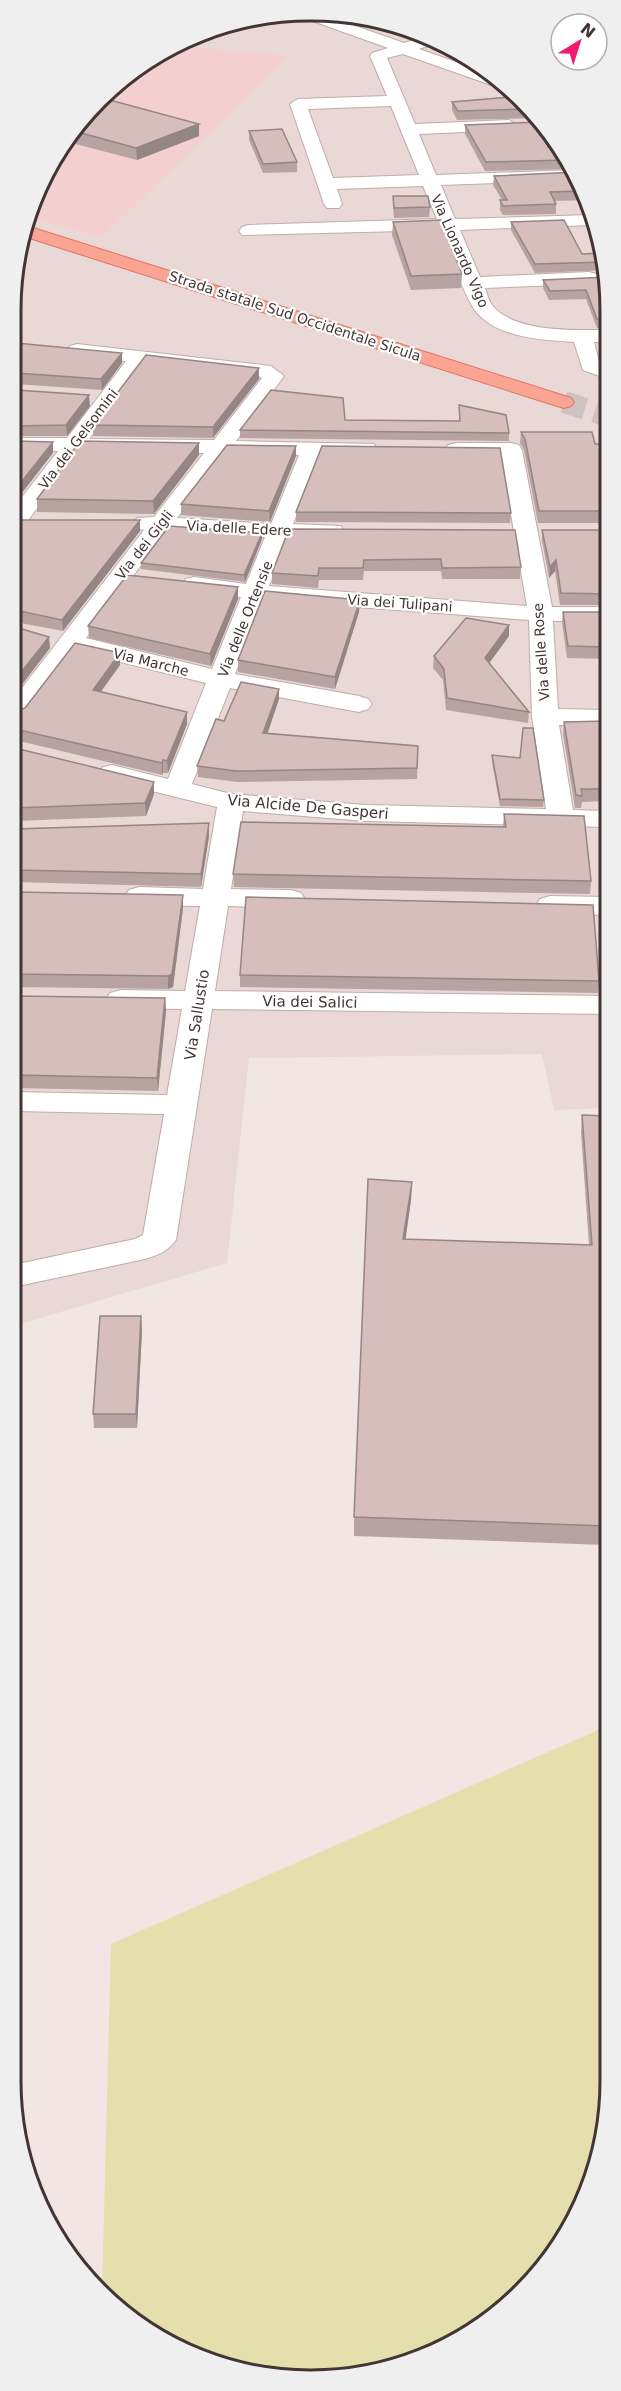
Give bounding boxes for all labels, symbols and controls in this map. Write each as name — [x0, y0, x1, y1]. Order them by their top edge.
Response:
north arrow — [549, 12, 609, 72]
text: N — [577, 19, 599, 42]
street label: Via Lionardo Vigo — [428, 192, 492, 310]
street label: Strada statale Sud Occidentale Sicula — [167, 268, 423, 364]
street label: Via dei Gelsomini — [35, 386, 121, 492]
street label: Via dei Gigli — [112, 507, 176, 583]
street label: Via delle Edere — [186, 517, 292, 539]
street label: Via delle Ortensie — [214, 558, 276, 680]
street label: Via dei Tulipani — [347, 591, 453, 615]
street label: Via delle Rose — [530, 603, 552, 701]
street label: Via Marche — [111, 645, 191, 679]
street label: Via Alcide De Gasperi — [227, 791, 389, 823]
street label: Via Sallustio — [181, 968, 213, 1062]
street label: Via dei Salici — [262, 992, 358, 1012]

